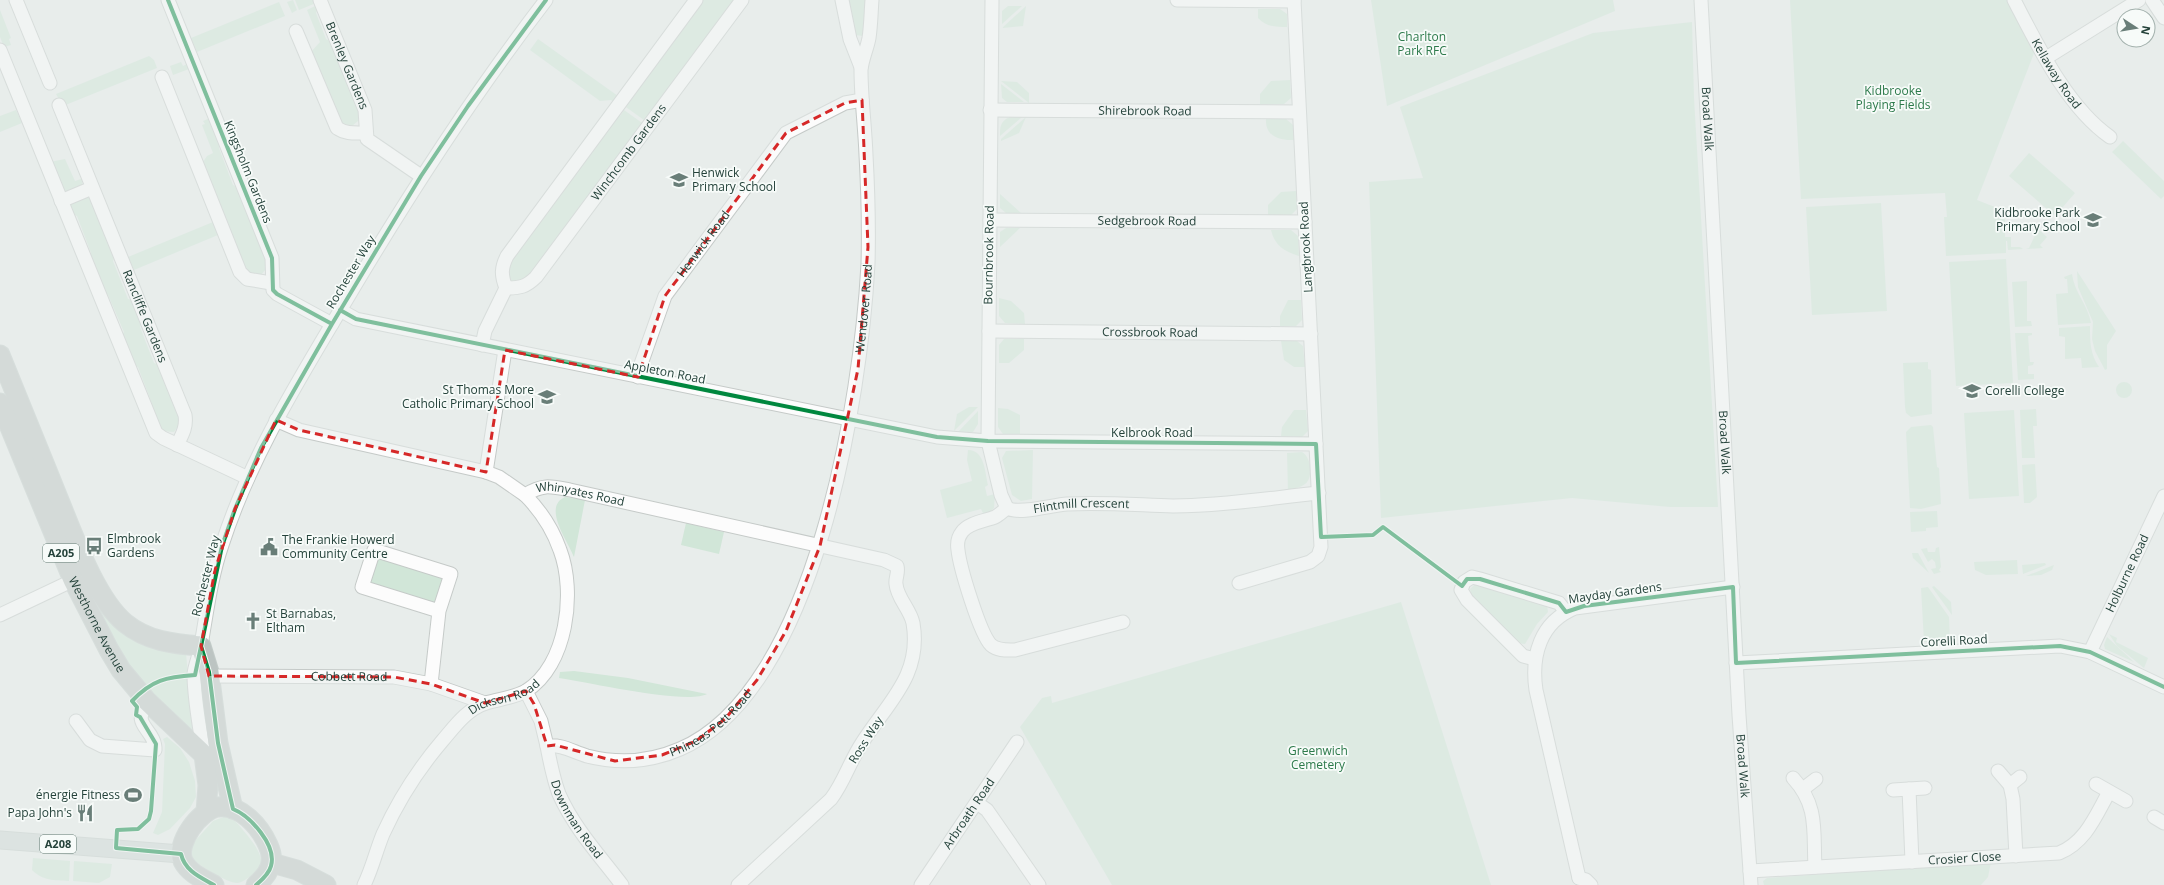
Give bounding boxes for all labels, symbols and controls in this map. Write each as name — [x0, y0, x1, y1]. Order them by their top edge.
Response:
north arrow — [2116, 8, 2156, 48]
street label: Brenley Gardens — [322, 19, 373, 112]
text: N — [2138, 24, 2155, 36]
park label: Charlton Park RFC — [1397, 28, 1447, 59]
street label: Kellaway Road — [2028, 35, 2085, 112]
park label: Kidbrooke Playing Fields — [1856, 82, 1931, 113]
street label: Broad Walk — [1698, 86, 1718, 152]
street label: Winchcomb Gardens — [587, 100, 670, 204]
street label: Shirebrook Road — [1098, 102, 1192, 119]
street label: Kingsholm Gardens — [220, 118, 277, 226]
place label: Henwick Primary School — [692, 164, 776, 195]
school or university icon: Henwick Primary School — [669, 170, 689, 190]
street label: Langbrook Road — [1295, 201, 1316, 293]
place label: Kidbrooke Park Primary School — [1994, 204, 2081, 235]
street label: Bournbrook Road — [979, 205, 998, 305]
street label: Henwick Road — [673, 207, 733, 281]
school or university icon: Kidbrooke Park Primary School — [2083, 210, 2103, 230]
street label: Sedgebrook Road — [1098, 212, 1196, 229]
street label: Rochester Way — [322, 231, 380, 312]
street label: Wendover Road — [851, 264, 876, 354]
street label: Rancliffe Gardens — [119, 267, 172, 365]
street label: Crossbrook Road — [1102, 323, 1198, 341]
street label: Appleton Road — [623, 355, 707, 388]
place label: St Thomas More Catholic Primary School — [402, 381, 534, 412]
school or university icon: Corelli College — [1962, 381, 1982, 401]
place label: Corelli College — [1985, 382, 2065, 399]
school or university icon: St Thomas More Catholic Primary School — [537, 387, 557, 407]
street label: Broad Walk — [1715, 410, 1735, 476]
street label: Kelbrook Road — [1111, 424, 1193, 441]
street label: Whinyates Road — [534, 478, 626, 510]
street label: Flintmill Crescent — [1032, 494, 1130, 517]
place label: Elmbrook Gardens — [107, 530, 161, 561]
place label: The Frankie Howerd Community Centre — [282, 531, 395, 562]
street label: Holburne Road — [2101, 531, 2153, 615]
street label: Rochester Way — [187, 533, 224, 618]
bus stop icon: Elmbrook Gardens — [84, 536, 104, 556]
public building icon: The Frankie Howerd Community Centre — [259, 537, 279, 557]
road number: A205 — [43, 544, 79, 562]
street label: Westhorne Avenue — [65, 574, 130, 676]
street label: Mayday Gardens — [1567, 578, 1663, 607]
place label: St Barnabas, Eltham — [266, 605, 336, 636]
church icon: St Barnabas, Eltham — [243, 611, 263, 631]
street label: Corelli Road — [1920, 630, 1988, 651]
street label: Cobbett Road — [311, 668, 387, 685]
street label: Dickson Road — [464, 675, 543, 718]
street label: Phineas Pett Road — [667, 686, 755, 760]
street label: Ross Way — [844, 712, 887, 767]
street label: Broad Walk — [1732, 733, 1754, 799]
park label: Greenwich Cemetery — [1288, 742, 1348, 773]
street label: Arbroath Road — [939, 775, 998, 852]
street label: Downman Road — [547, 778, 607, 862]
sports icon: énergie Fitness — [123, 785, 143, 805]
place label: énergie Fitness — [36, 786, 120, 803]
restaurant icon: Papa John's — [75, 803, 95, 823]
place label: Papa John's — [7, 804, 72, 821]
road number: A208 — [40, 835, 76, 853]
street label: Crosier Close — [1927, 847, 2002, 869]

